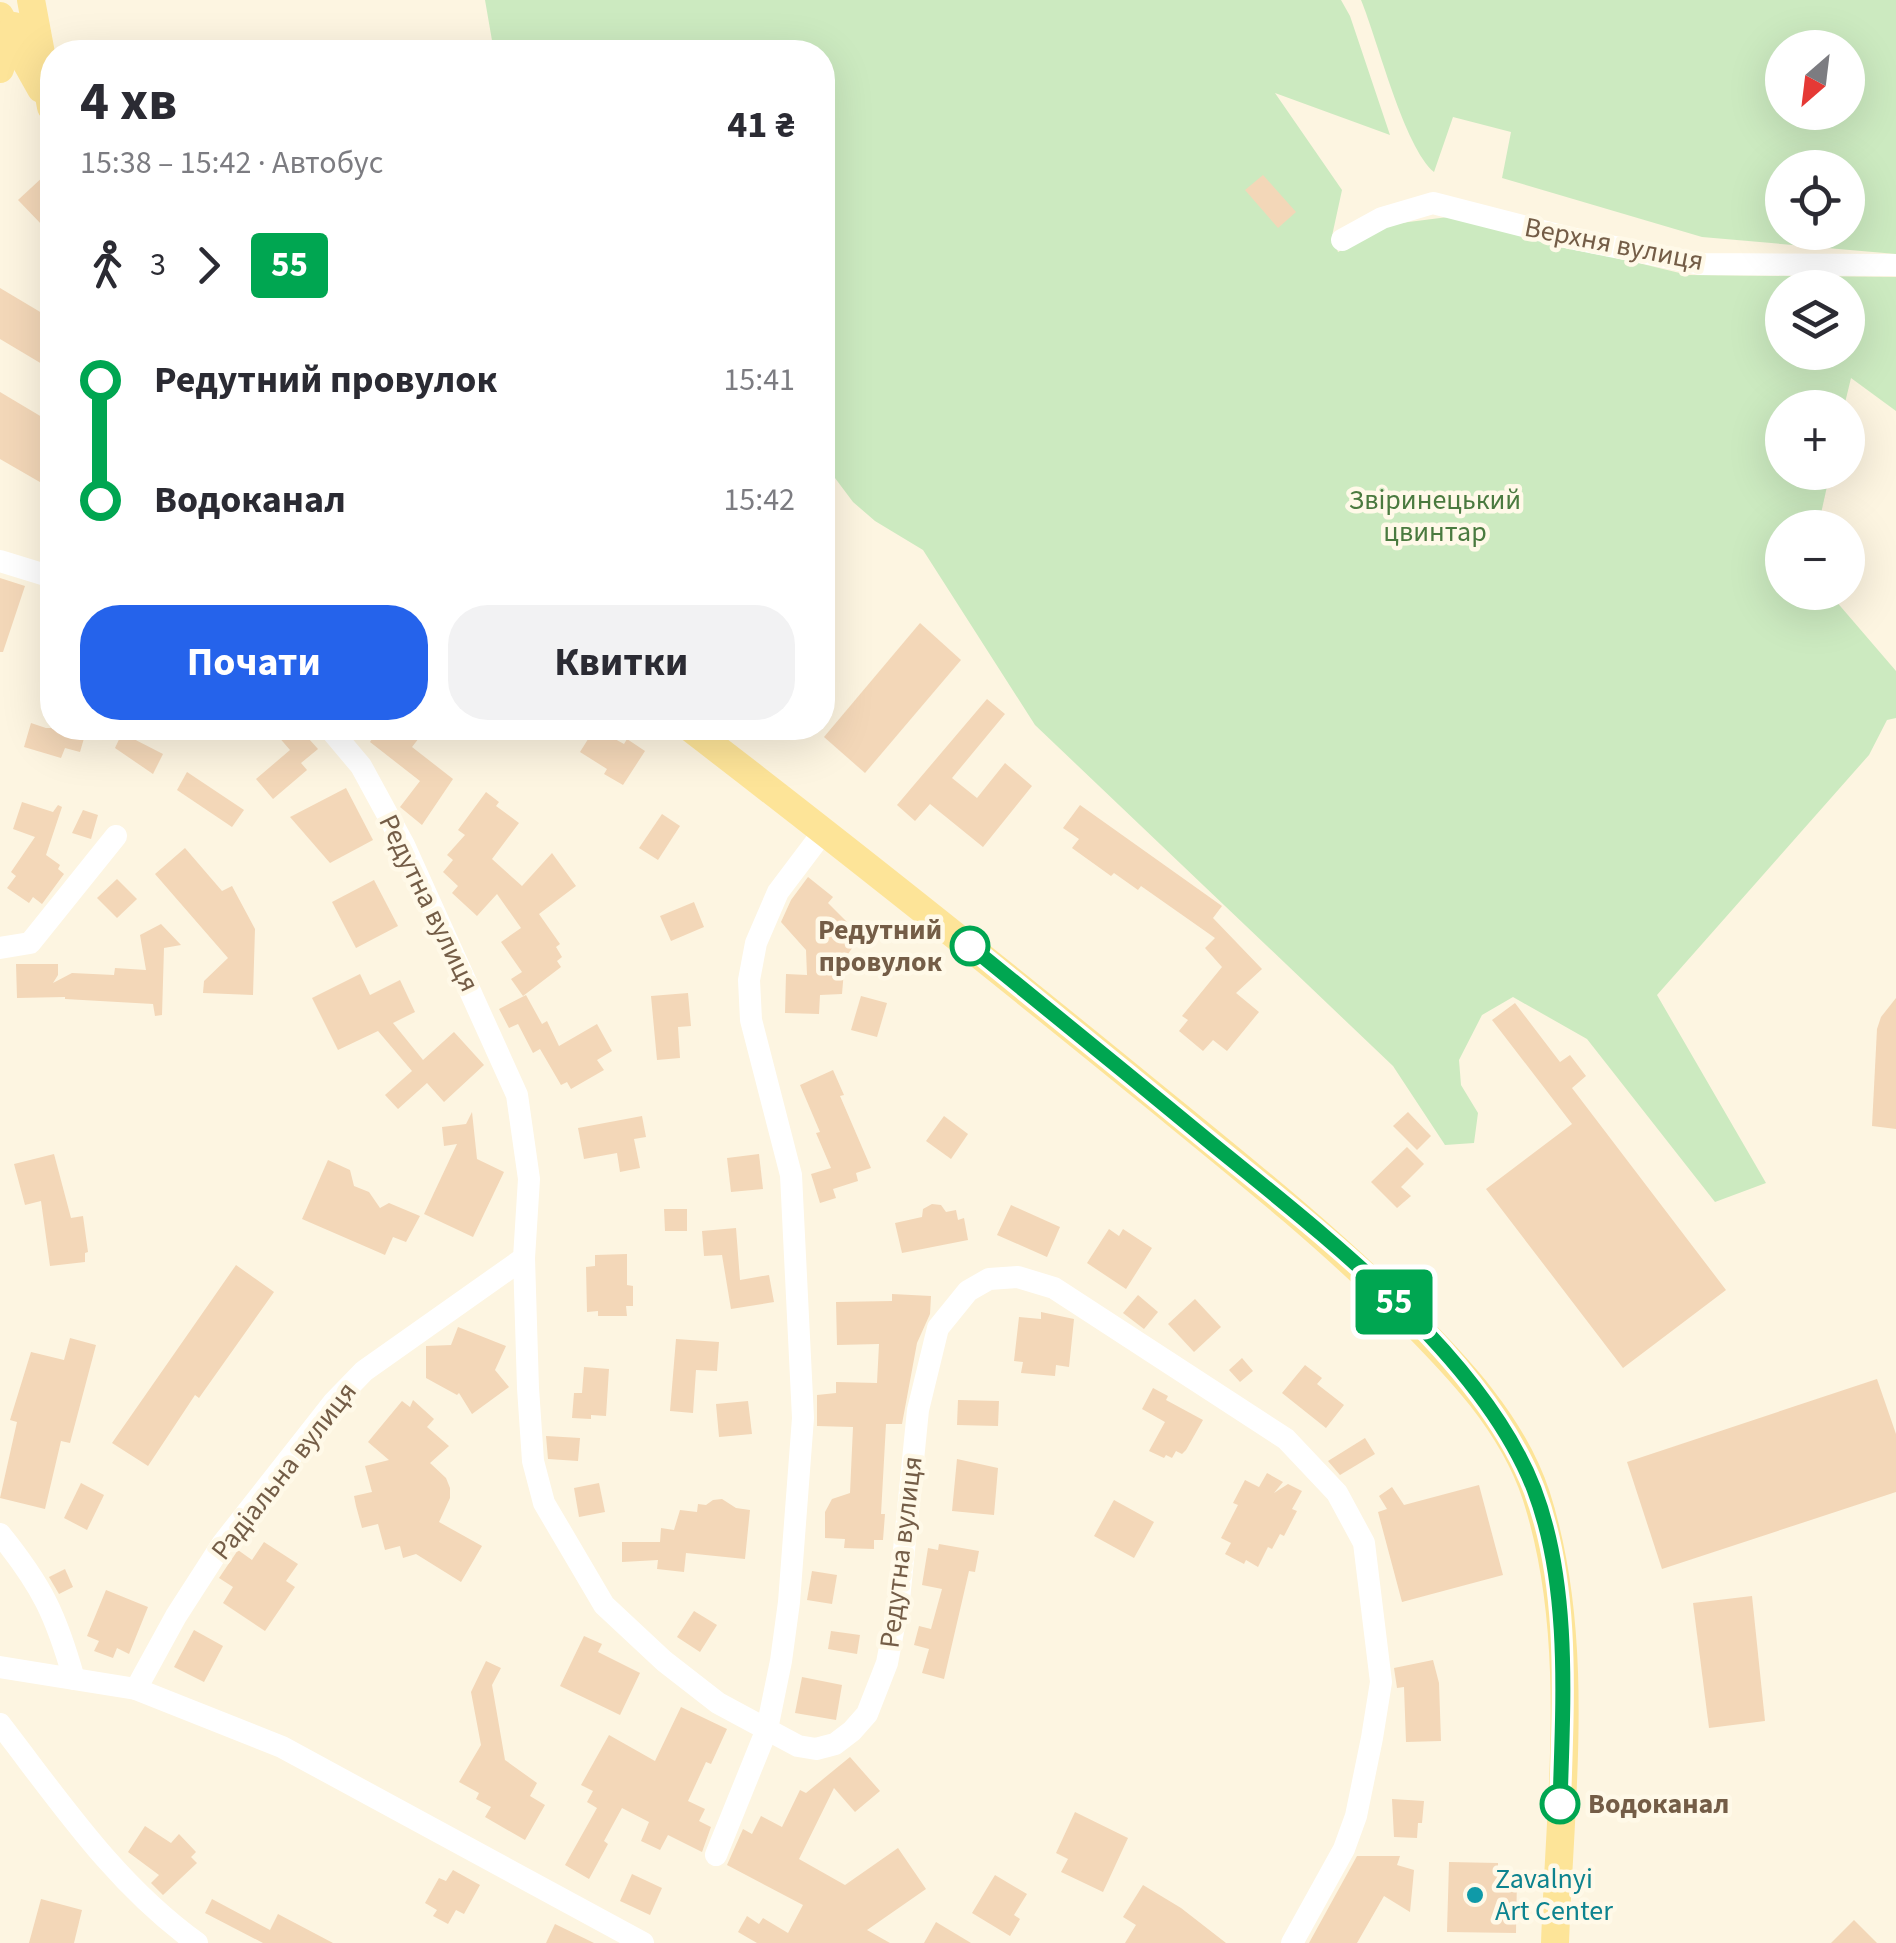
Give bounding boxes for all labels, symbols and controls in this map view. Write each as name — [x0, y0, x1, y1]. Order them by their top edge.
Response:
north arrow — [1765, 30, 1865, 130]
map controls — [1765, 30, 1865, 610]
text: 4 хв — [80, 63, 177, 141]
text: 41 ₴ — [727, 98, 795, 152]
text: 15:38 – 15:42 · Автобус — [80, 140, 383, 186]
button: locate — [1765, 150, 1865, 250]
street label: Верхня вулиця — [1521, 207, 1707, 281]
icon: walk — [80, 238, 135, 293]
icon: forward — [181, 238, 236, 293]
text: 55 — [271, 240, 308, 290]
text: 3 — [150, 242, 166, 288]
button: layers — [1765, 270, 1865, 370]
text: Редутний провулок — [154, 353, 497, 407]
text: 15:41 — [723, 357, 795, 403]
button: + — [1765, 390, 1865, 490]
text: Водоканал — [154, 473, 346, 527]
text: 15:42 — [723, 477, 795, 523]
park label: Звіринецький цвинтар — [1349, 480, 1521, 552]
button: − — [1765, 510, 1865, 610]
button: Почати — [80, 605, 428, 720]
button: Квитки — [448, 605, 795, 720]
street label: Редутна вулиця — [369, 807, 489, 999]
place label: Редутний провулок — [818, 910, 943, 982]
marker: Редутний провулок — [951, 927, 989, 965]
line badge: 55 — [1349, 1270, 1439, 1334]
text: 55 — [1376, 1277, 1412, 1327]
street label: Радіальна вулиця — [202, 1373, 366, 1569]
street label: Редутна вулиця — [869, 1454, 933, 1650]
place label: Водоканал — [1588, 1784, 1729, 1824]
marker: Водоканал — [1541, 1785, 1579, 1823]
place label: Zavalnyi Art Center — [1495, 1859, 1613, 1931]
marker: Zavalnyi Art Center — [1464, 1884, 1486, 1906]

